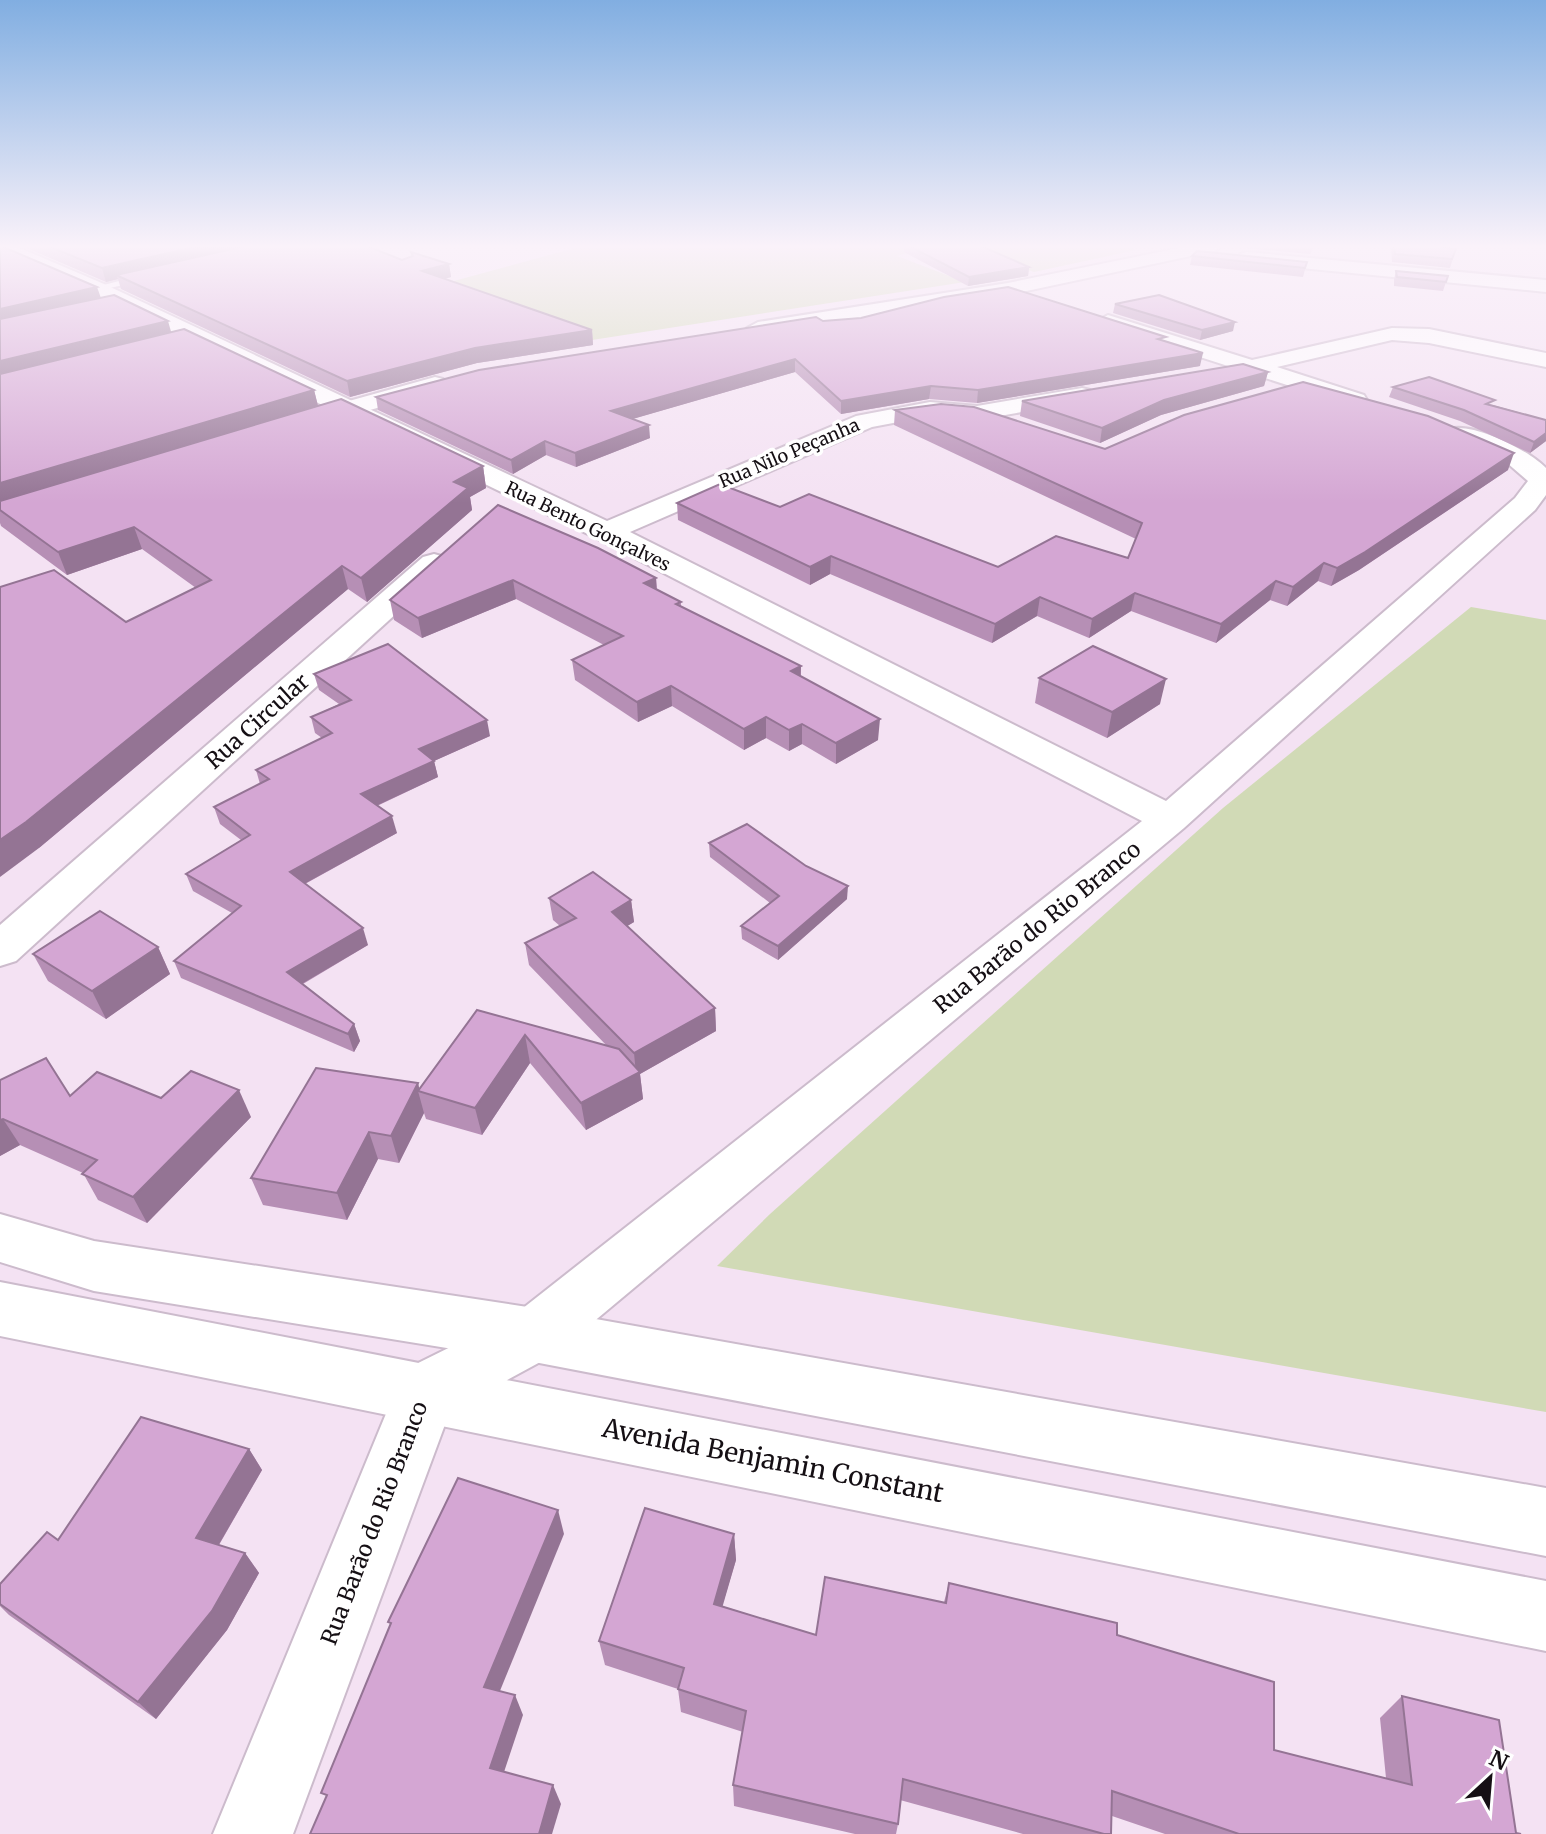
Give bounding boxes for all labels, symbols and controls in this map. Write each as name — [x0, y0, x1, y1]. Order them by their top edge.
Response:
street label: Rua Nilo Peçanha — [715, 413, 863, 493]
street label: Rua Bento Gonçalves — [502, 476, 675, 576]
street label: Rua Circular — [199, 667, 315, 775]
street label: Rua Barão do Rio Branco — [928, 835, 1146, 1019]
street label: Rua Barão do Rio Branco — [315, 1397, 433, 1649]
street label: Avenida Benjamin Constant — [599, 1411, 946, 1509]
north arrow — [1450, 1738, 1530, 1818]
text: N — [1485, 1744, 1513, 1777]

